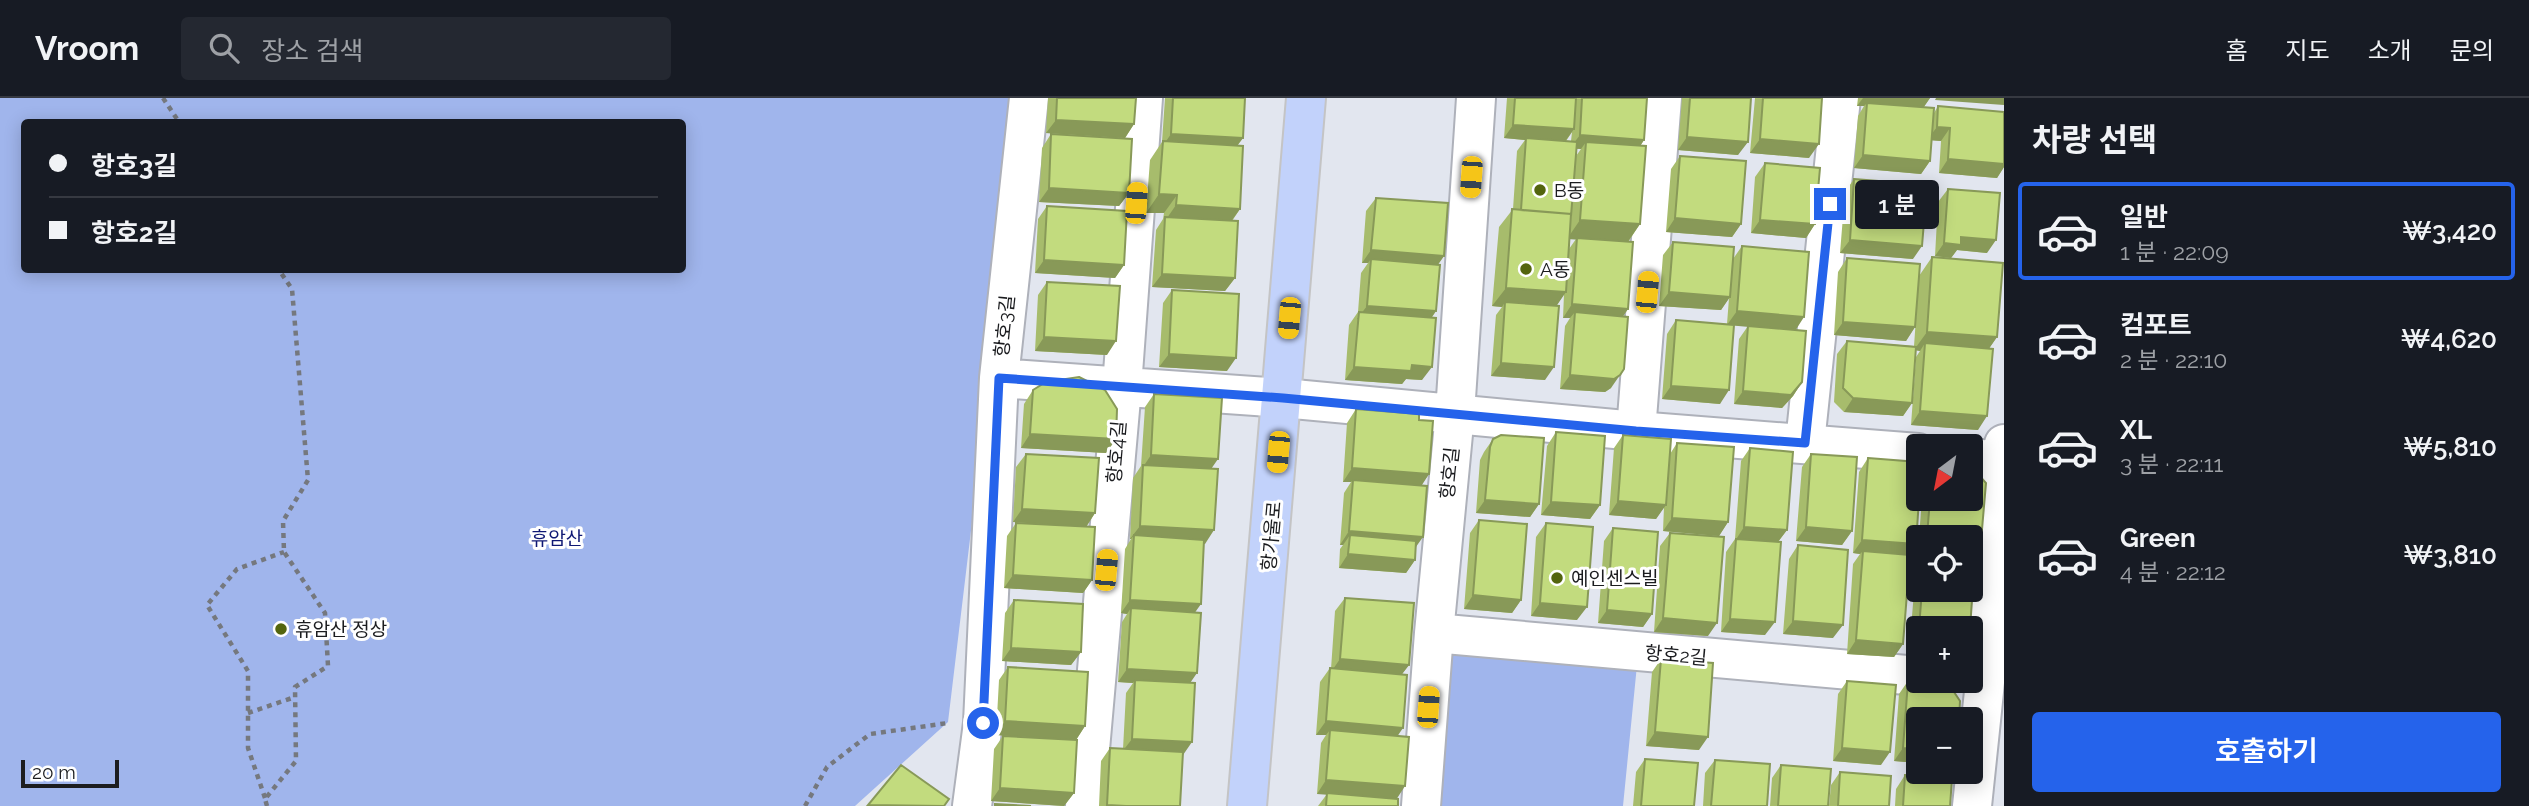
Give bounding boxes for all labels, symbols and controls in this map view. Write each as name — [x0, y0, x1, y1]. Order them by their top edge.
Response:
search box — [181, 17, 671, 80]
text: Vroom — [35, 29, 139, 68]
icon: search — [205, 29, 243, 67]
text: 장소 검색 — [261, 36, 363, 66]
text: 홈 — [2225, 36, 2247, 65]
text: 지도 — [2285, 36, 2330, 65]
text: 소개 — [2368, 36, 2412, 65]
text: 문의 — [2450, 36, 2494, 65]
text: 차량 선택 — [2032, 121, 2157, 158]
text: 항호3길 — [91, 151, 177, 181]
car — [1460, 155, 1483, 199]
place label: B동 — [1554, 179, 1584, 201]
callout: 1 분 — [1854, 180, 1938, 228]
car — [1125, 181, 1148, 225]
marker: B동 — [1532, 182, 1548, 198]
route end — [1814, 188, 1846, 220]
text: 1 분 — [1878, 191, 1916, 218]
icon: car — [2036, 200, 2099, 263]
text: 일반 — [2120, 202, 2168, 232]
text: ₩3,420 — [2402, 216, 2497, 246]
text: 항호2길 — [91, 218, 177, 248]
text: 1 분 · 22:09 — [2120, 238, 2229, 265]
place label: A동 — [1540, 258, 1570, 280]
marker: A동 — [1518, 261, 1534, 277]
car — [1635, 270, 1660, 314]
street label: 항호3길 — [990, 294, 1018, 358]
car — [1277, 296, 1302, 340]
icon: car — [2036, 308, 2099, 371]
text: 컴포트 — [2120, 310, 2192, 340]
text: ₩4,620 — [2401, 324, 2497, 354]
text: 2 분 · 22:10 — [2120, 346, 2227, 373]
text: XL — [2120, 415, 2152, 445]
icon: car — [2036, 416, 2099, 479]
street label: 항호4길 — [1102, 420, 1130, 484]
car — [1266, 430, 1291, 474]
text: ₩5,810 — [2403, 432, 2497, 462]
north arrow — [1906, 434, 1983, 511]
map controls — [1906, 434, 1983, 784]
street label: 항호길 — [1435, 446, 1463, 500]
text: 3 분 · 22:11 — [2120, 450, 2223, 477]
street label: 항가울로 — [1257, 500, 1285, 572]
text: Green — [2120, 523, 2196, 553]
icon: car — [2036, 524, 2099, 587]
button: locate — [1906, 525, 1983, 602]
park label: 휴암산 — [531, 527, 583, 549]
text: ₩3,810 — [2403, 540, 2497, 570]
car — [1094, 548, 1119, 592]
text: 4 분 · 22:12 — [2120, 558, 2226, 585]
place label: 예인센스빌 — [1571, 567, 1658, 589]
marker: 예인센스빌 — [1549, 570, 1565, 586]
button: + — [1906, 616, 1983, 693]
place label: 휴암산 정상 — [295, 618, 387, 640]
marker: 휴암산 정상 — [273, 621, 289, 637]
street label: 항호2길 — [1644, 641, 1708, 669]
car — [1417, 685, 1440, 729]
route start — [967, 707, 999, 739]
button: − — [1906, 707, 1983, 784]
button: 호출하기 — [2032, 712, 2501, 792]
scale bar — [21, 757, 119, 789]
text: 20 m — [32, 761, 76, 783]

